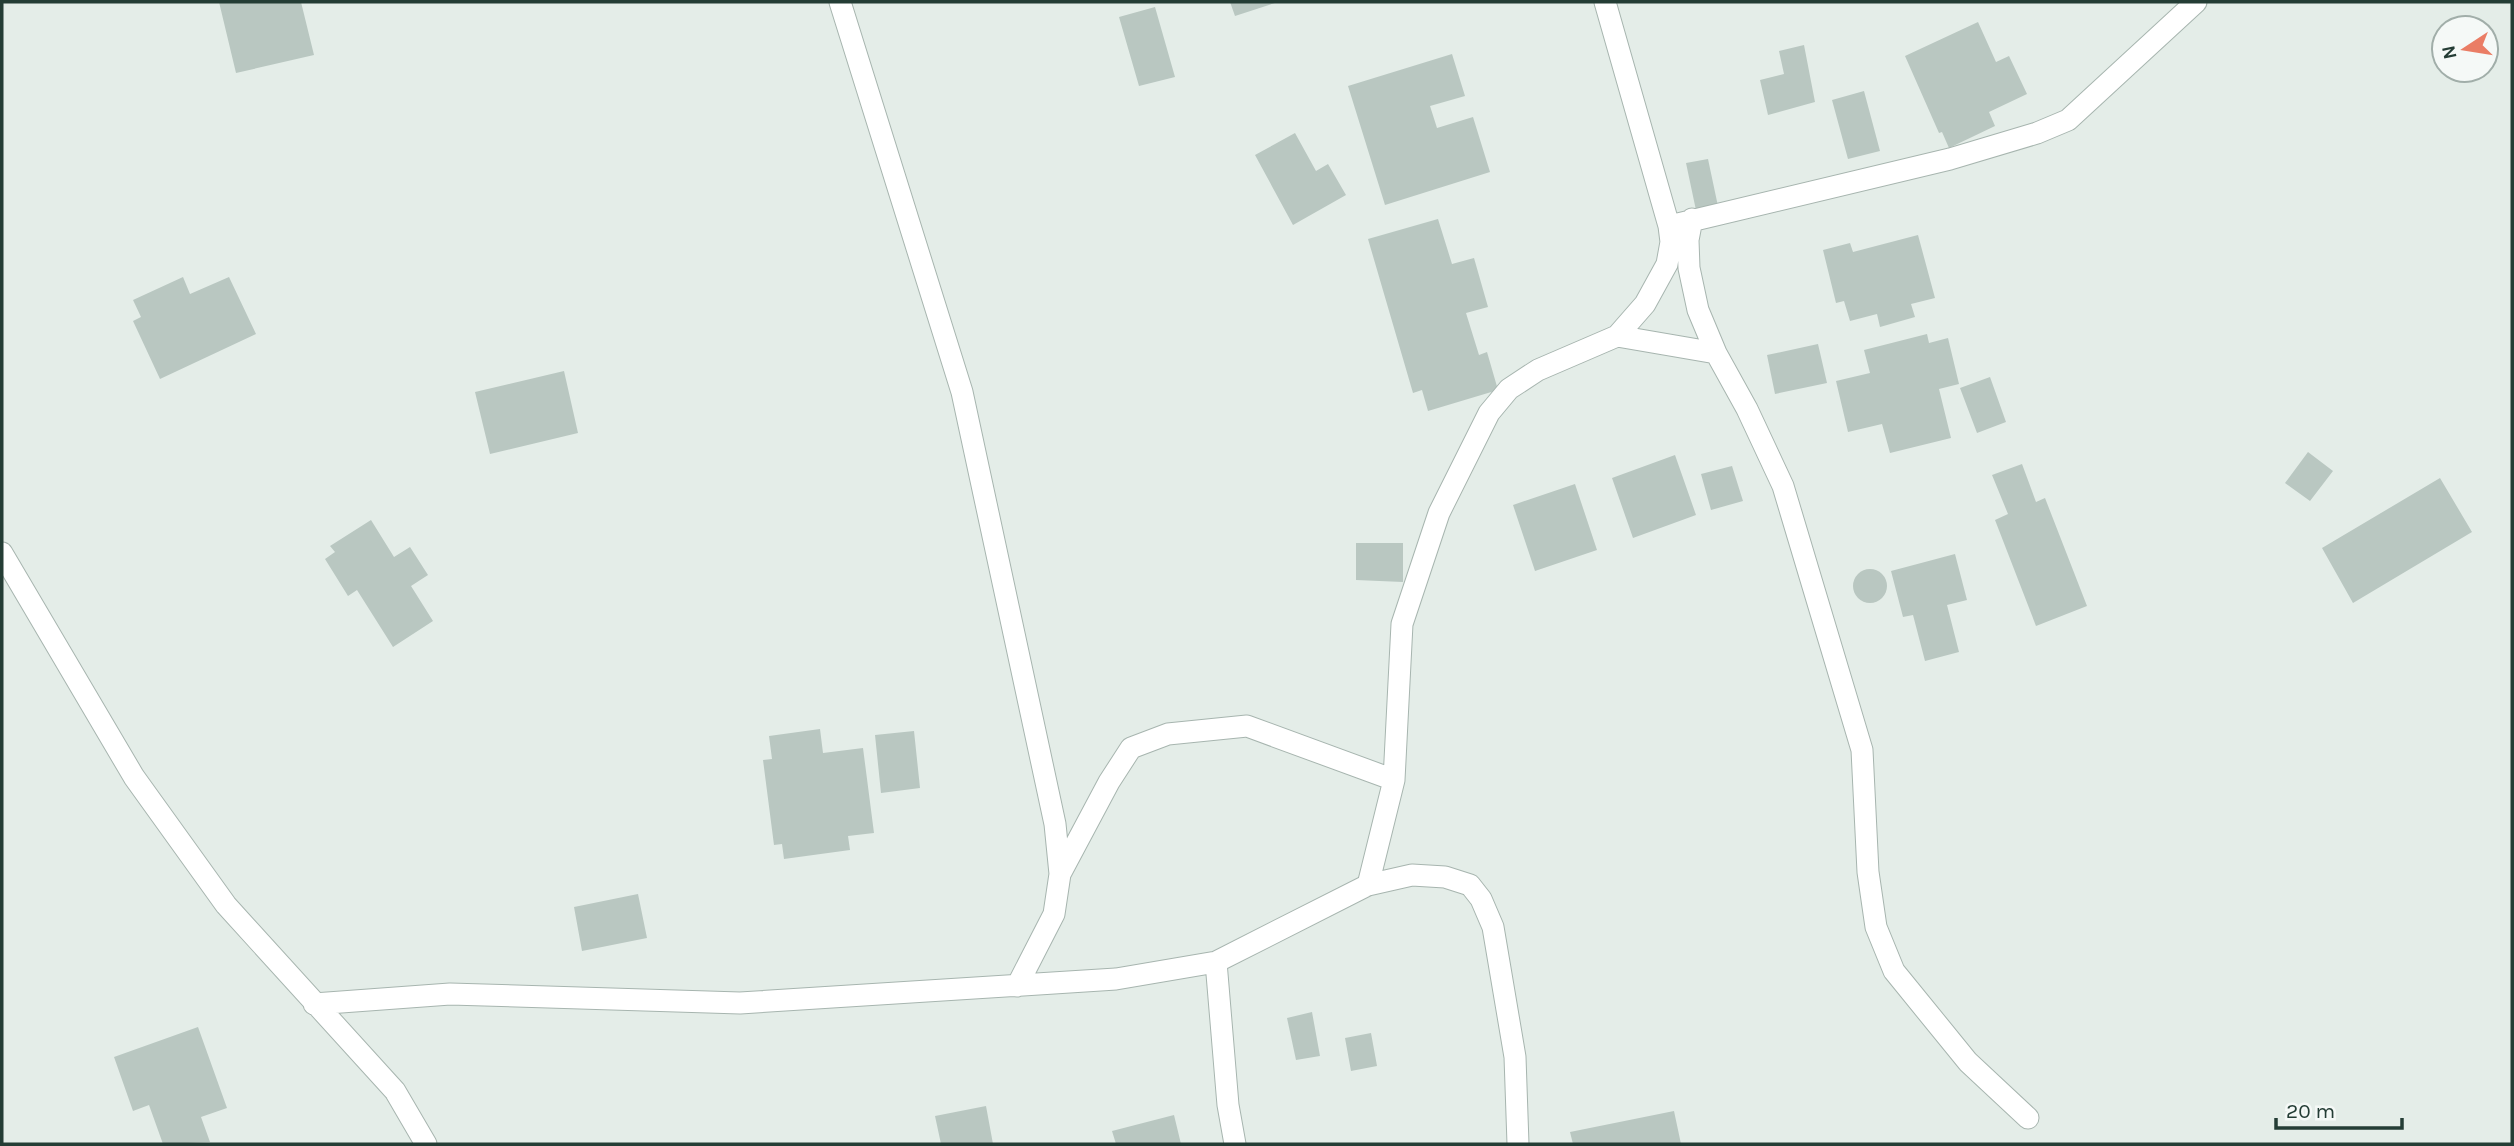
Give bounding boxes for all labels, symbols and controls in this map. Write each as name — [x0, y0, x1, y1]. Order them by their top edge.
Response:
north arrow — [2430, 14, 2500, 84]
text: N — [2437, 43, 2462, 61]
scale bar — [2276, 1086, 2402, 1130]
text: 20 m — [2286, 1099, 2335, 1123]

